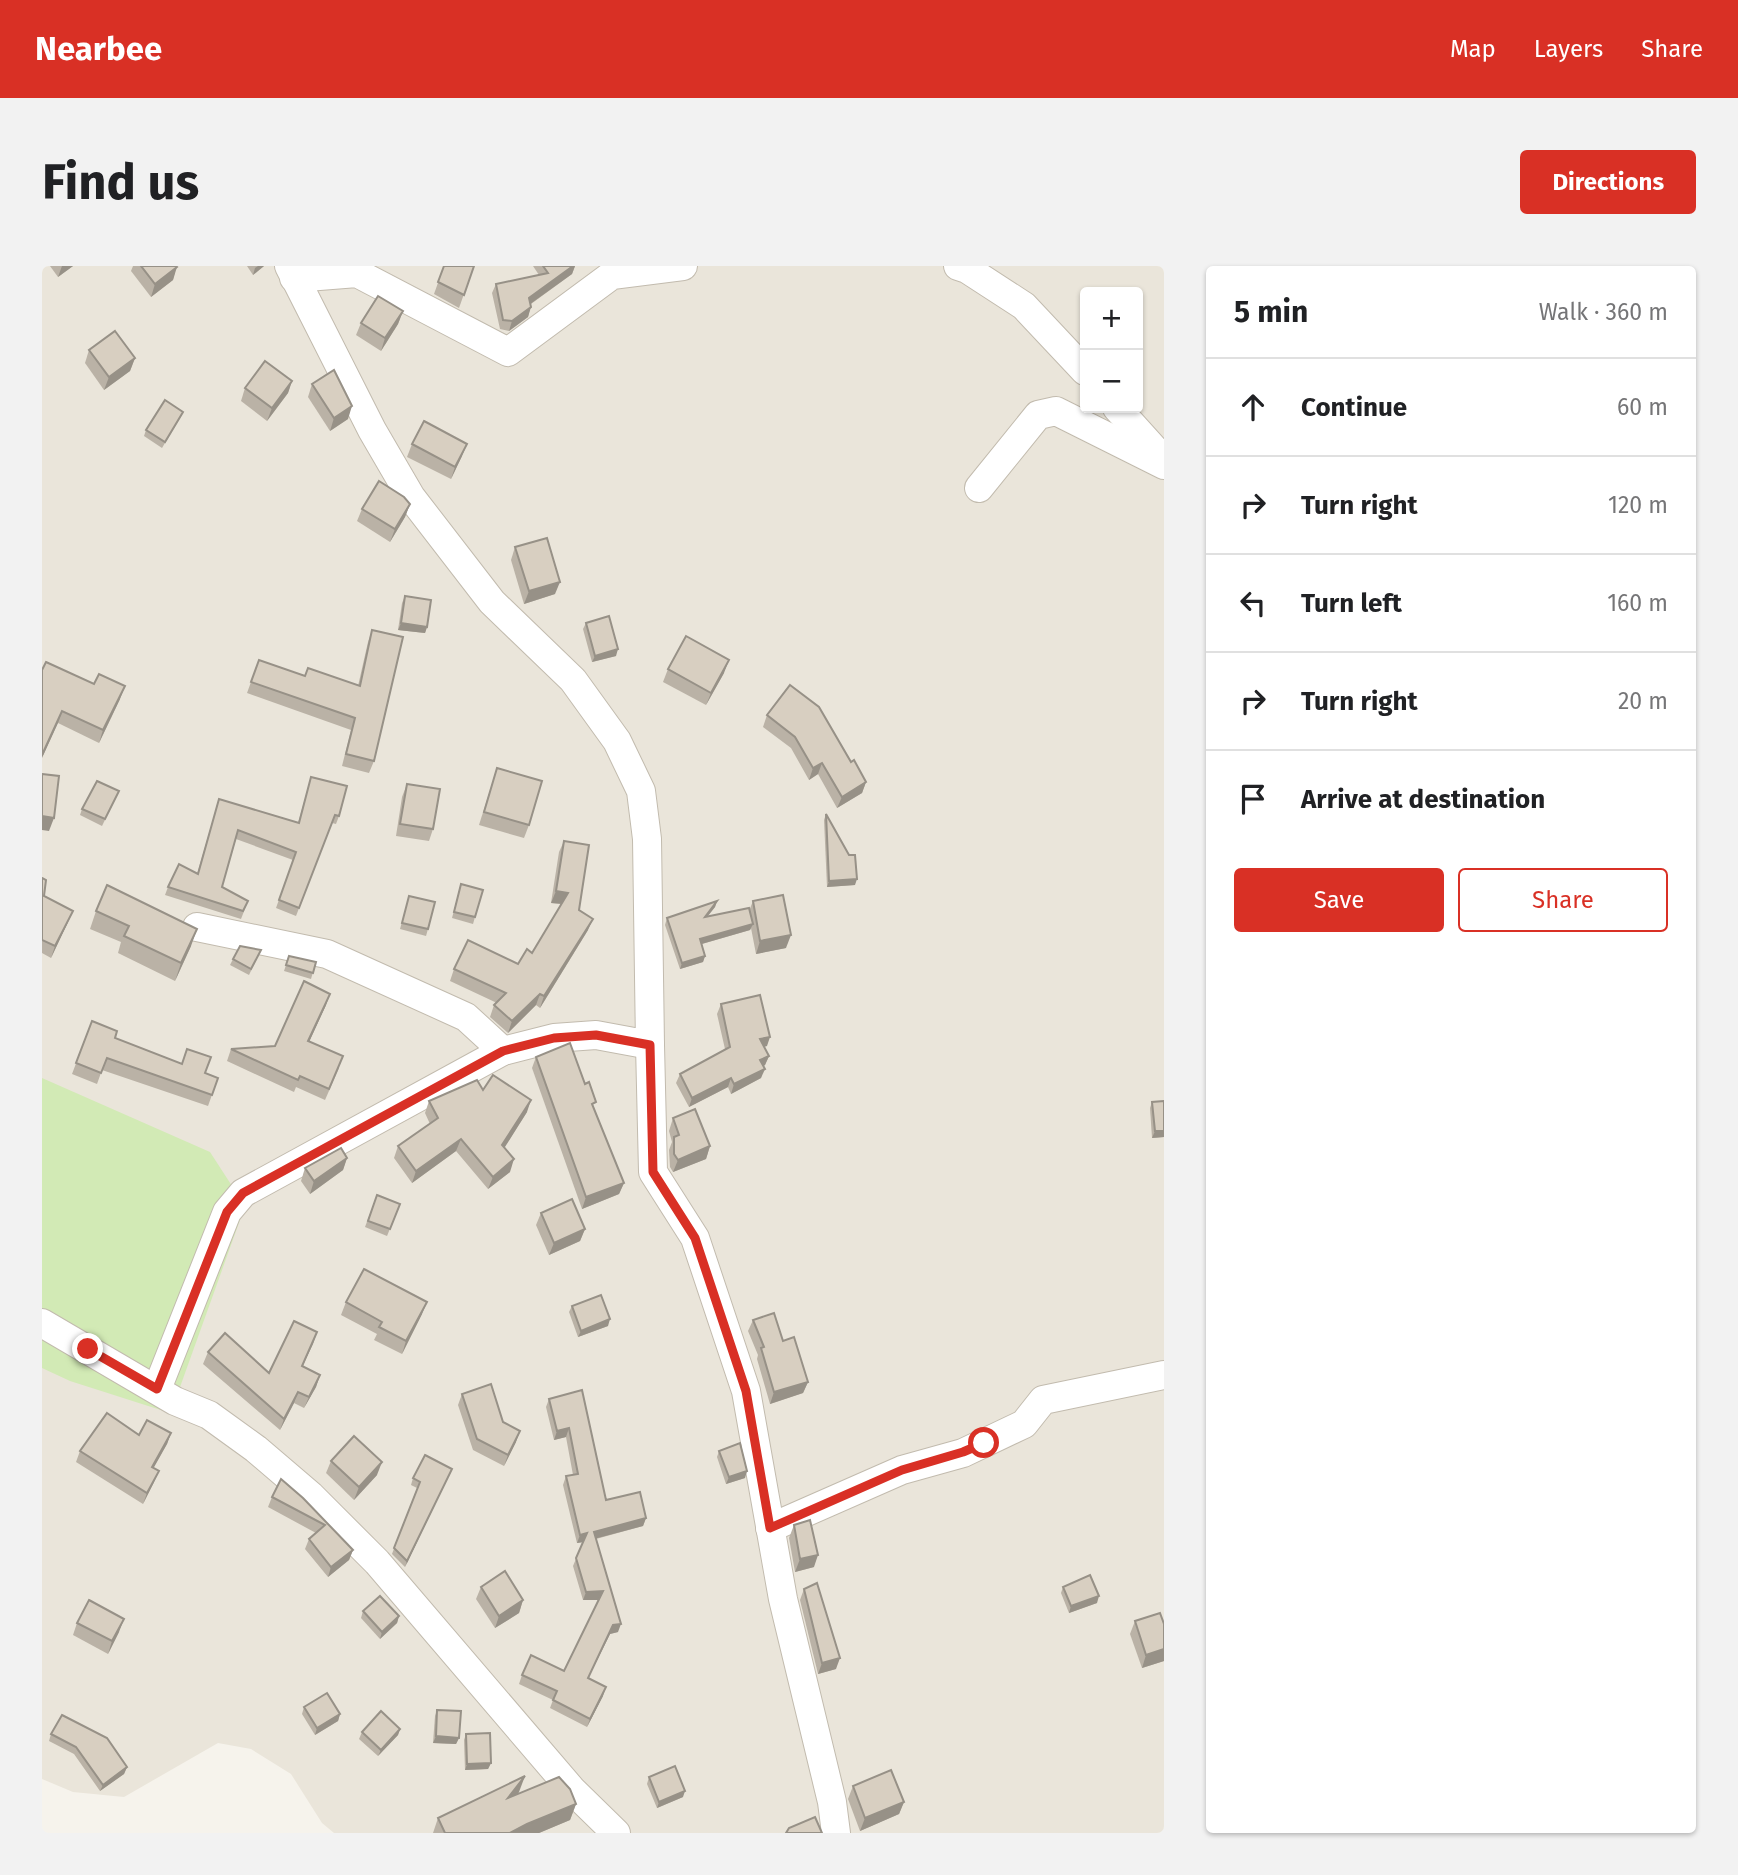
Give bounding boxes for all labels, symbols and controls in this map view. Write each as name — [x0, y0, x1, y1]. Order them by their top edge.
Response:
text: Nearbee — [35, 29, 162, 69]
text: Map — [1450, 35, 1496, 63]
text: Layers — [1534, 35, 1603, 63]
text: Share — [1641, 35, 1703, 63]
button: Directions — [1520, 150, 1696, 214]
text: Find us — [42, 153, 199, 212]
map controls — [1080, 287, 1143, 413]
button: + — [1080, 287, 1143, 350]
text: 5 min — [1234, 294, 1308, 330]
text: Walk · 360 m — [1539, 298, 1668, 326]
button: − — [1080, 350, 1143, 413]
icon: ahead — [1234, 388, 1272, 426]
text: Continue — [1301, 392, 1407, 423]
text: 60 m — [1617, 393, 1668, 421]
icon: right — [1234, 486, 1272, 524]
text: Turn right — [1301, 490, 1418, 521]
text: 120 m — [1608, 491, 1668, 519]
icon: left — [1234, 584, 1272, 622]
text: Turn left — [1301, 588, 1402, 619]
text: 160 m — [1607, 589, 1668, 617]
icon: right — [1234, 682, 1272, 720]
text: Turn right — [1301, 686, 1418, 717]
text: 20 m — [1618, 687, 1668, 715]
icon: arrive — [1234, 780, 1272, 818]
text: Arrive at destination — [1301, 784, 1545, 815]
button: Save — [1234, 868, 1444, 932]
button: Share — [1458, 868, 1668, 932]
route end — [72, 1333, 103, 1364]
route start — [968, 1427, 999, 1458]

